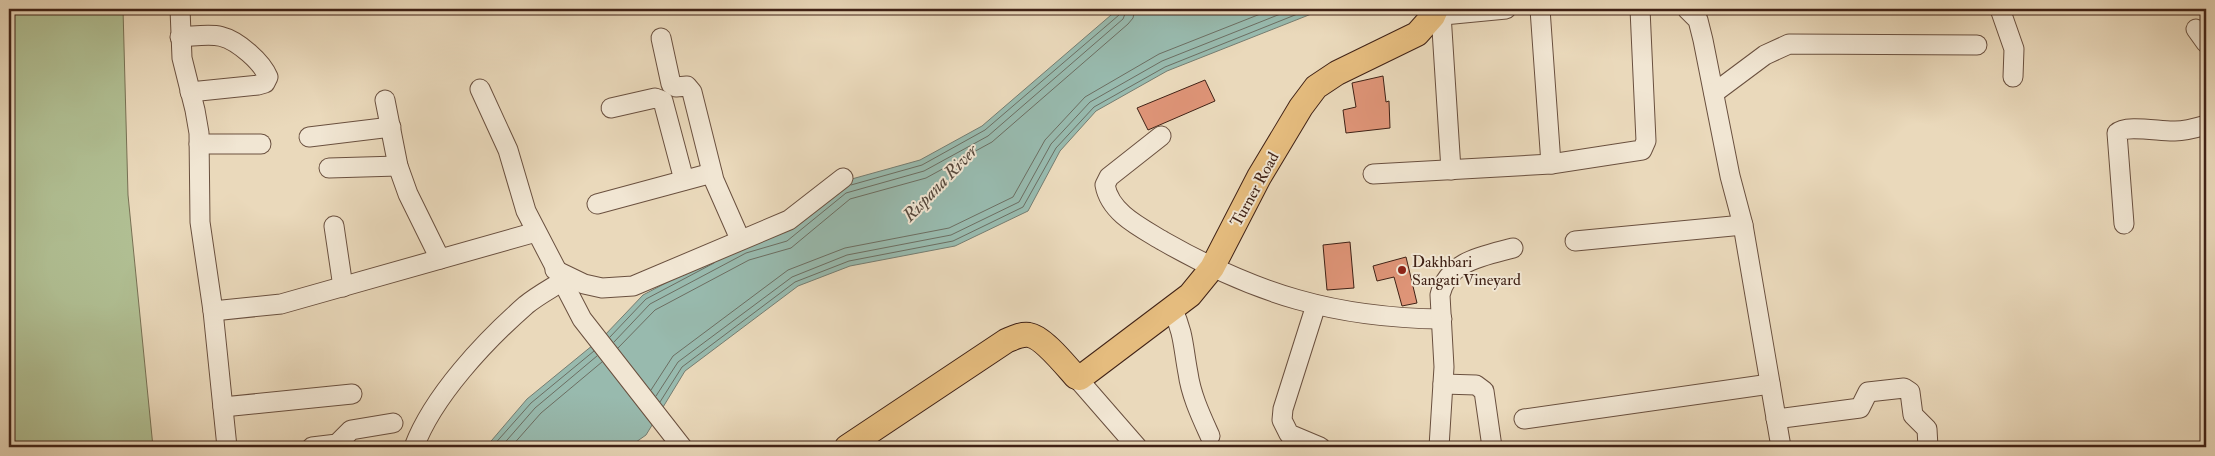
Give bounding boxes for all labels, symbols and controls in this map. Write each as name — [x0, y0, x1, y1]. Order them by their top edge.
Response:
water label: Rispana River — [897, 139, 984, 227]
street label: Turner Road — [1226, 149, 1284, 230]
place label: Dakhbari Sangati Vineyard — [1412, 252, 1521, 290]
marker: Dakhbari Sangati Vineyard — [1396, 264, 1408, 276]

